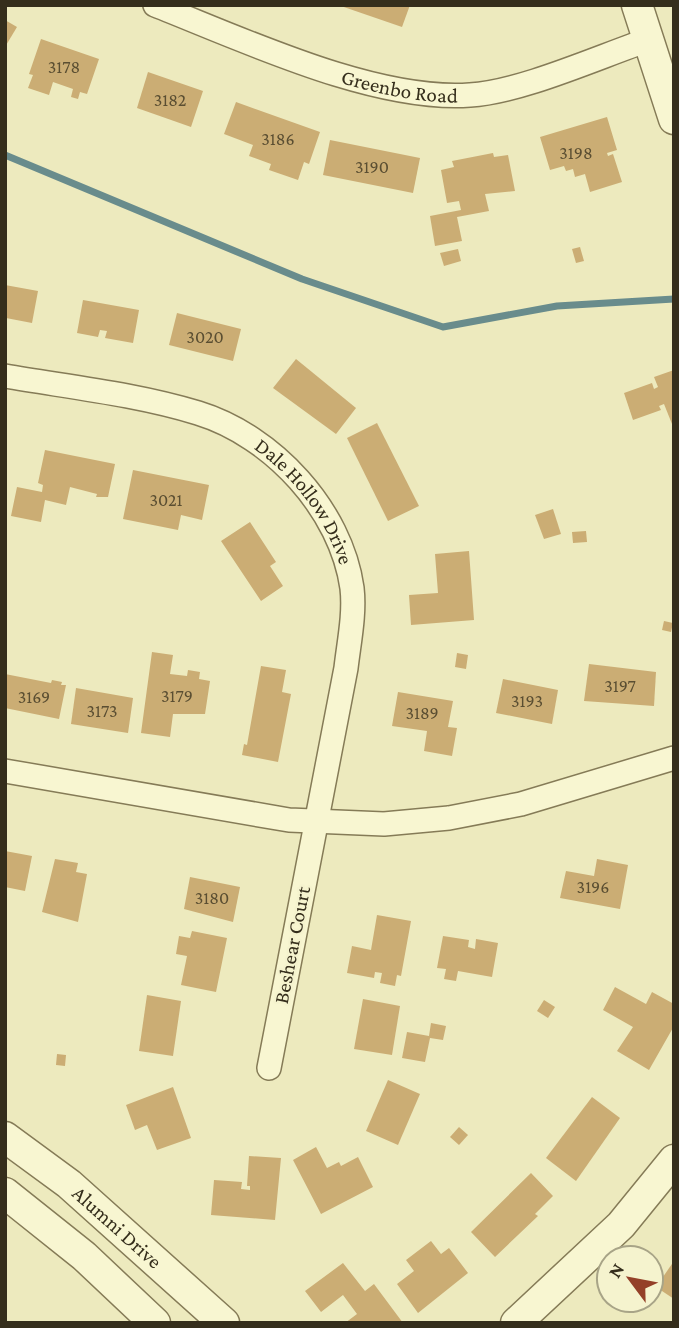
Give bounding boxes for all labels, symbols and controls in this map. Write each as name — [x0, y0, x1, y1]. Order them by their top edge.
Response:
house number: 3178 — [48, 57, 80, 77]
street label: Greenbo Road — [339, 64, 458, 108]
house number: 3182 — [154, 90, 186, 110]
house number: 3186 — [261, 129, 295, 149]
house number: 3198 — [559, 143, 593, 163]
house number: 3190 — [355, 157, 389, 177]
house number: 3020 — [186, 327, 224, 347]
street label: Dale Hollow Drive — [250, 433, 358, 567]
house number: 3021 — [149, 490, 183, 510]
house number: 3197 — [604, 676, 636, 696]
house number: 3179 — [161, 686, 193, 706]
house number: 3169 — [18, 687, 50, 707]
house number: 3193 — [511, 691, 543, 711]
house number: 3173 — [86, 701, 118, 721]
house number: 3189 — [405, 703, 439, 723]
house number: 3196 — [577, 877, 609, 897]
street label: Beshear Court — [269, 883, 315, 1006]
house number: 3180 — [195, 888, 229, 908]
street label: Alumni Drive — [67, 1181, 167, 1273]
north arrow — [595, 1244, 665, 1314]
text: N — [604, 1259, 628, 1281]

